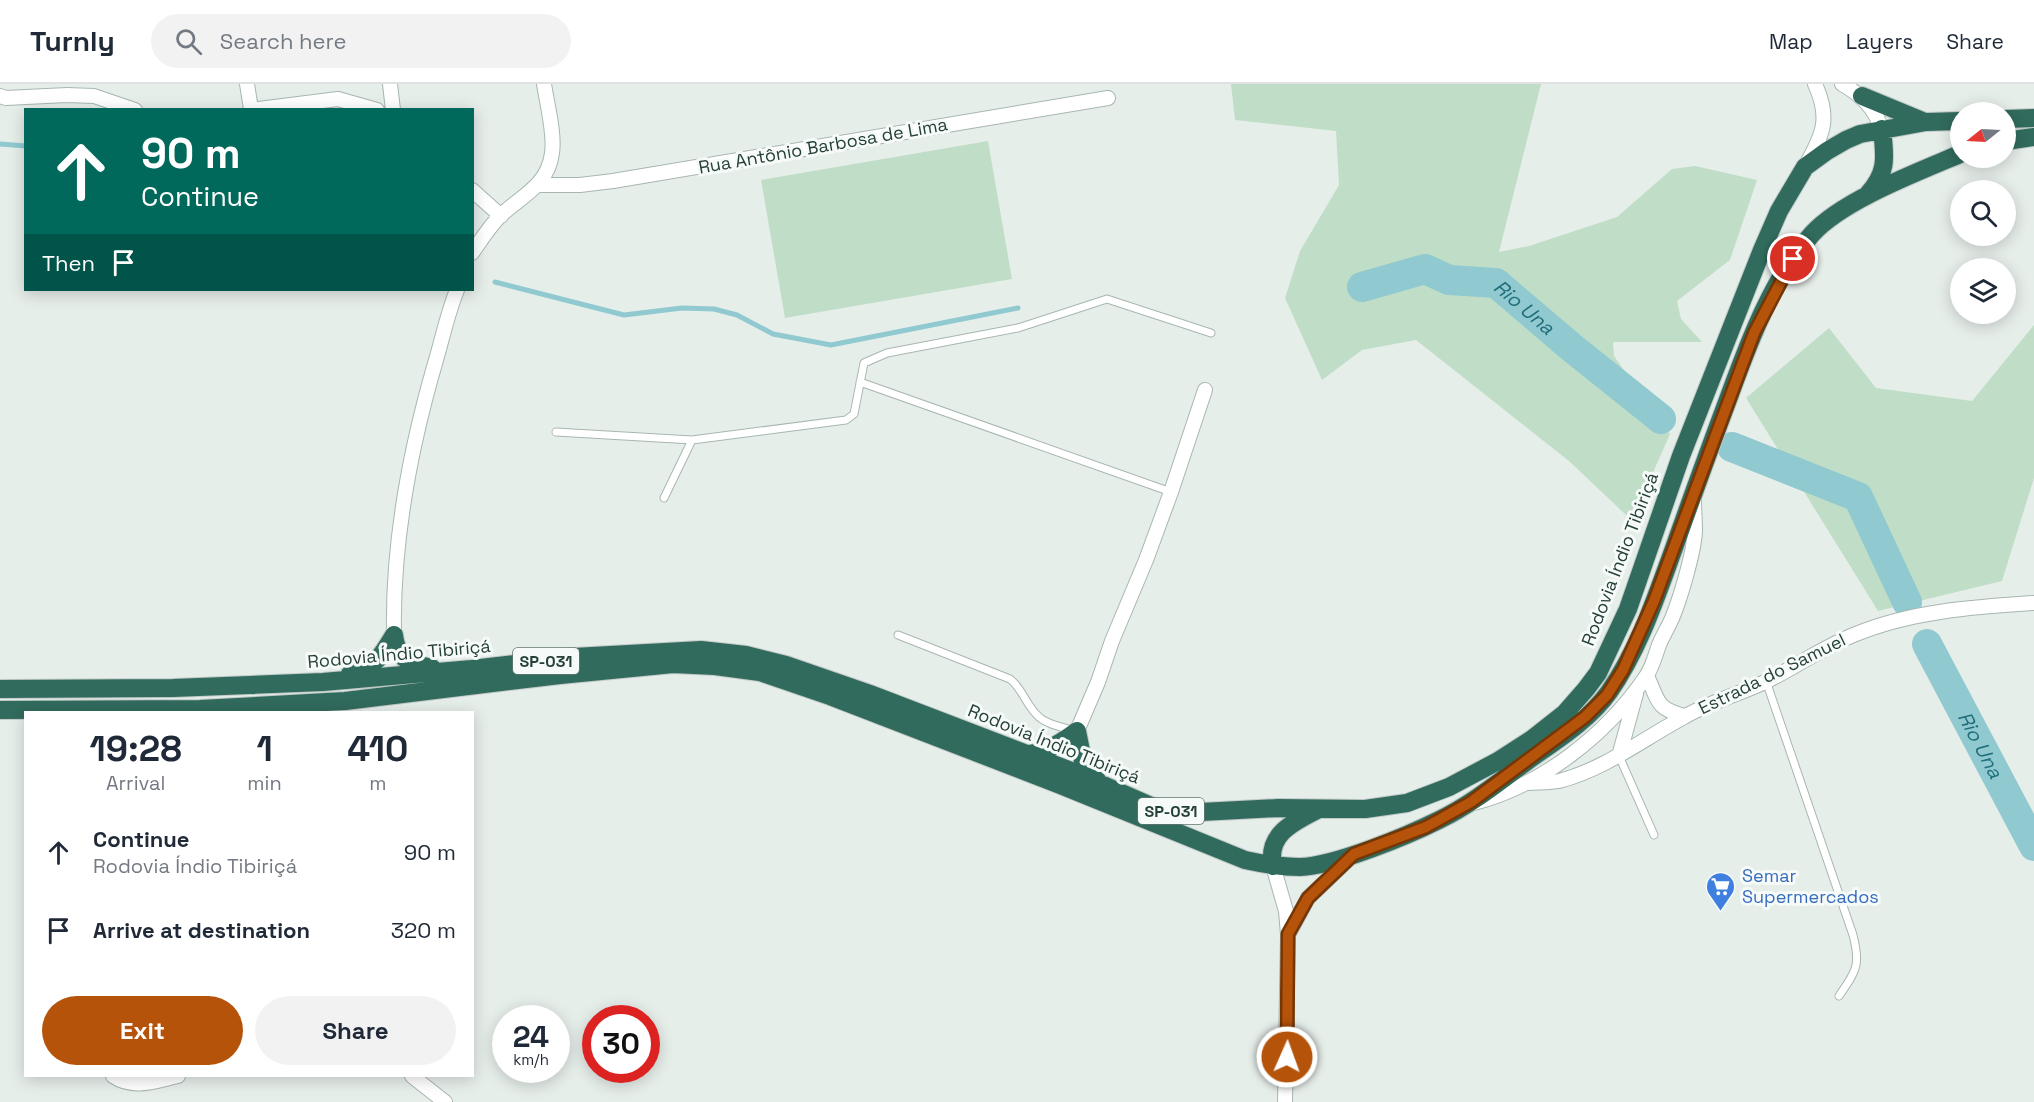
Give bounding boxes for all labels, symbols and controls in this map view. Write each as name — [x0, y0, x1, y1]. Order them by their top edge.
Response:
search box — [151, 14, 571, 68]
text: Turnly — [30, 23, 115, 59]
icon: search — [172, 25, 205, 58]
text: Search here — [220, 27, 347, 55]
text: Map — [1769, 28, 1813, 55]
text: Layers — [1846, 28, 1913, 55]
text: Share — [1946, 28, 2004, 55]
north arrow — [1950, 102, 2016, 168]
map controls — [1950, 102, 2016, 324]
street label: Rua Antônio Barbosa de Lima — [697, 112, 949, 179]
text: 90 m — [141, 127, 241, 180]
icon: ahead — [42, 132, 120, 210]
text: Continue — [141, 179, 259, 214]
button: search — [1950, 180, 2016, 246]
pin — [1767, 233, 1818, 284]
icon: arrive — [1776, 242, 1809, 275]
icon: arrive — [107, 246, 140, 279]
text: Then — [42, 249, 95, 277]
button: layers — [1950, 258, 2016, 324]
water label: Rio Una — [1488, 274, 1560, 341]
street label: Rodovia Índio Tibiriçá — [1576, 469, 1663, 649]
street label: Estrada do Samuel — [1694, 628, 1849, 719]
street label: Rodovia Índio Tibiriçá — [306, 634, 491, 673]
road number: SP-031 — [513, 648, 579, 674]
street label: Rodovia Índio Tibiriçá — [965, 698, 1144, 789]
water label: Rio Una — [1952, 707, 2009, 783]
text: 19:28 — [90, 726, 182, 772]
text: 1 — [256, 726, 273, 772]
text: 410 — [347, 726, 408, 772]
text: Arrival — [106, 770, 165, 796]
text: min — [247, 770, 282, 796]
text: m — [369, 770, 386, 796]
road number: SP-031 — [1138, 798, 1204, 824]
text: Continue — [93, 825, 189, 853]
icon: ahead — [42, 836, 75, 869]
text: 90 m — [404, 838, 456, 866]
text: Rodovia Índio Tibiriçá — [93, 853, 297, 879]
place label: Semar Supermercados — [1742, 864, 1879, 908]
supermarket icon: Semar Supermercados — [1705, 870, 1737, 912]
icon: arrive — [42, 914, 75, 947]
text: Arrive at destination — [93, 916, 310, 944]
text: 320 m — [391, 916, 456, 944]
button: Exit — [42, 996, 243, 1065]
button: Share — [255, 996, 456, 1065]
speed limit sign: 30 — [582, 1005, 660, 1083]
text: 24 — [513, 1017, 549, 1056]
position arrow — [1255, 1025, 1319, 1089]
text: km/h — [513, 1050, 549, 1069]

